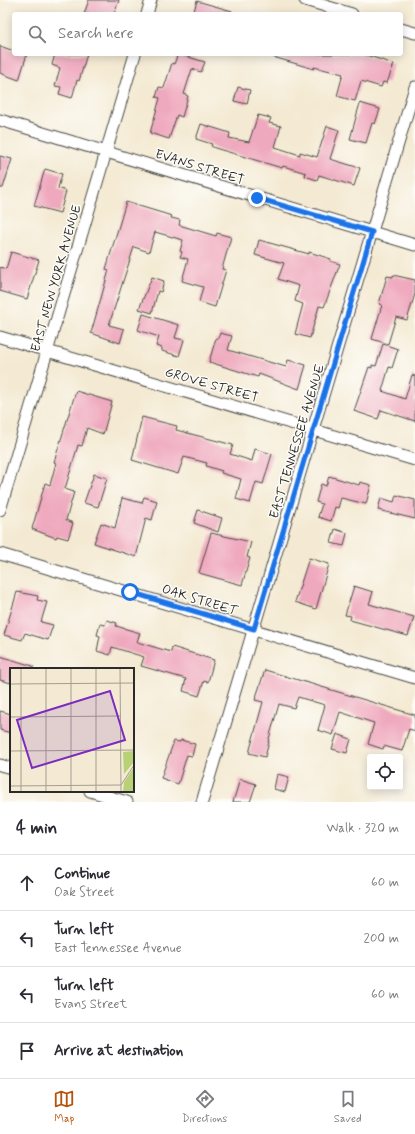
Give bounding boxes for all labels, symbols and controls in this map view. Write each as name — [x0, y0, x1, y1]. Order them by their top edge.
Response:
search box — [12, 12, 403, 56]
icon: search — [26, 23, 48, 45]
text: Search here — [58, 24, 134, 44]
street label: EVANS STREET — [153, 146, 247, 189]
route end — [248, 189, 266, 207]
street label: EAST NEW YORK AVENUE — [27, 203, 86, 354]
street label: EAST TENNESSEE AVENUE — [266, 362, 329, 521]
street label: GROVE STREET — [163, 364, 261, 407]
street label: OAK STREET — [160, 581, 241, 620]
route start — [121, 583, 139, 601]
inset map — [10, 668, 134, 792]
map controls — [367, 754, 403, 790]
button: locate — [367, 754, 403, 790]
text: 4 min — [16, 817, 57, 839]
text: Walk · 320 m — [326, 820, 399, 837]
text: Continue — [54, 864, 110, 884]
icon: ahead — [16, 872, 38, 894]
text: 60 m — [371, 874, 399, 891]
text: Oak Street — [54, 884, 114, 901]
text: Turn left — [54, 920, 114, 940]
icon: left — [16, 928, 38, 950]
text: 200 m — [364, 930, 399, 947]
text: East Tennessee Avenue — [54, 940, 182, 957]
text: Turn left — [54, 976, 114, 996]
icon: left — [16, 984, 38, 1006]
text: 60 m — [371, 986, 399, 1003]
text: Evans Street — [54, 996, 127, 1013]
icon: arrive — [16, 1040, 38, 1062]
text: Arrive at destination — [54, 1041, 183, 1061]
tab: Map — [53, 1088, 75, 1126]
tab: Directions — [182, 1088, 227, 1126]
tab: Saved — [334, 1088, 362, 1126]

